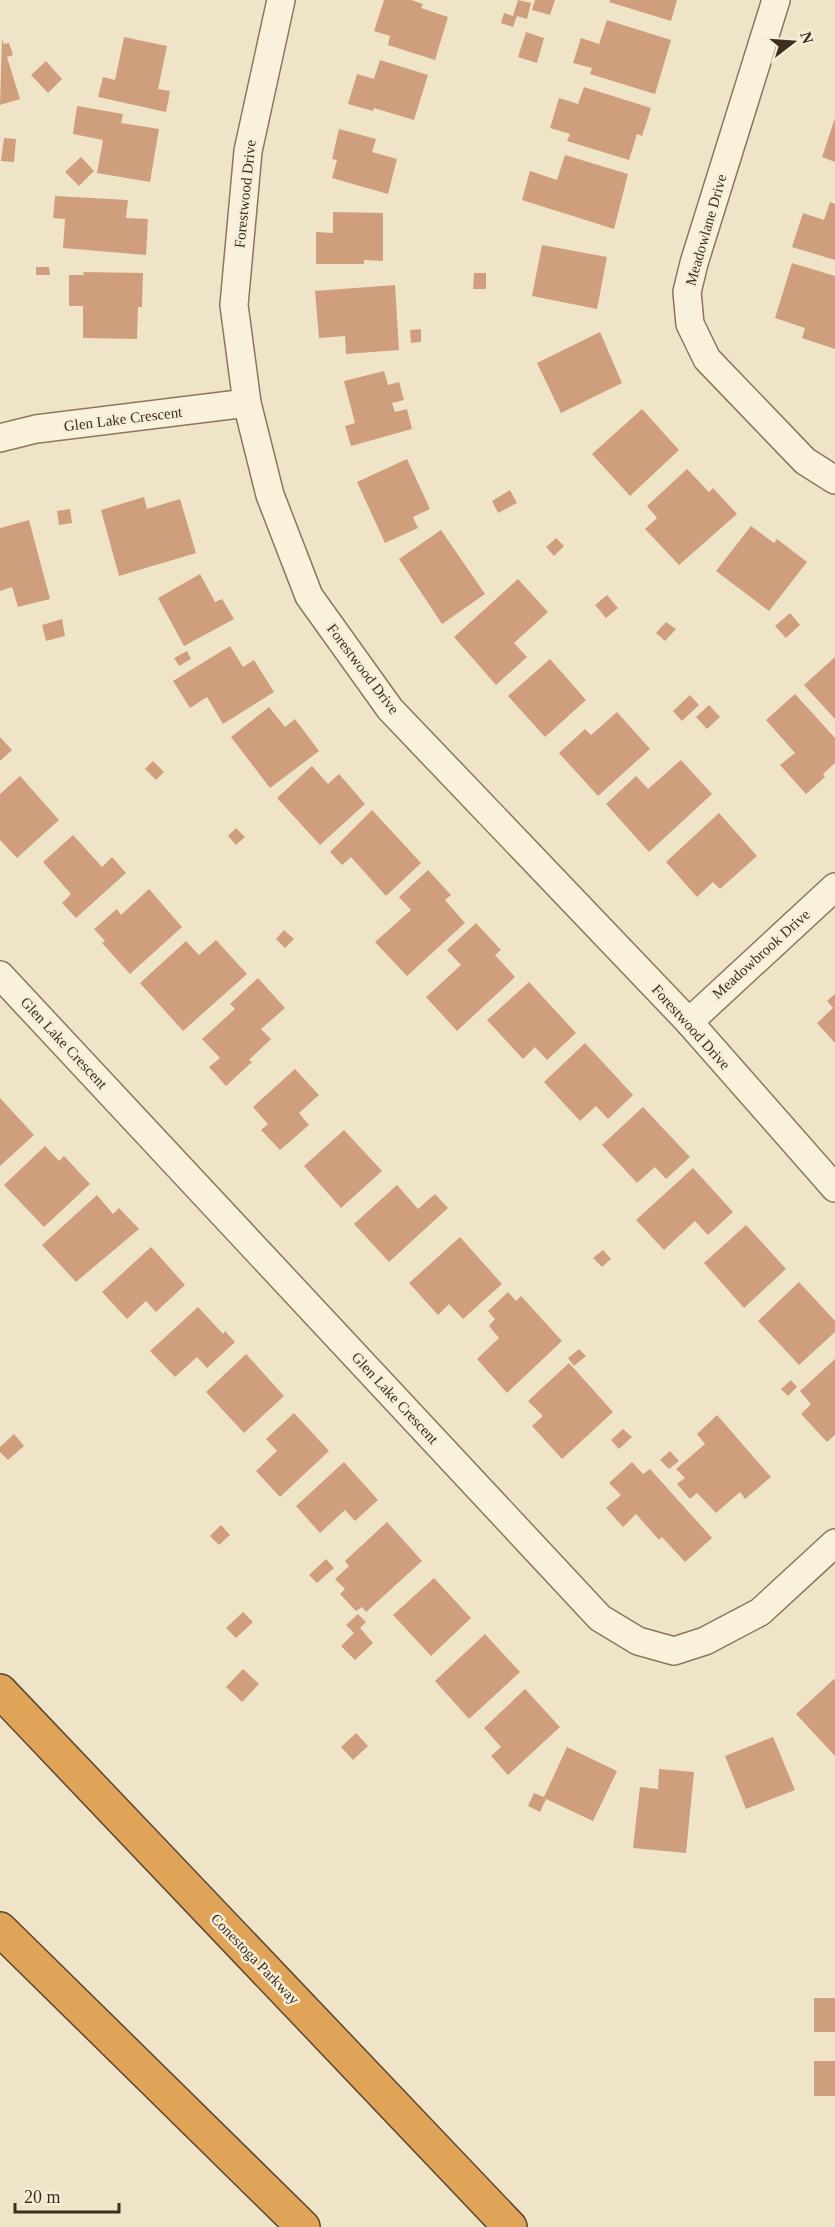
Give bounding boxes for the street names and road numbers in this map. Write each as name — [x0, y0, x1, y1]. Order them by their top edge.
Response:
street label: Forestwood Drive — [231, 139, 259, 249]
street label: Meadowlane Drive — [682, 172, 730, 288]
street label: Glen Lake Crescent — [63, 404, 184, 434]
street label: Forestwood Drive — [324, 621, 402, 718]
street label: Meadowbrook Drive — [709, 906, 813, 1002]
street label: Forestwood Drive — [649, 981, 734, 1073]
street label: Glen Lake Crescent — [18, 994, 111, 1093]
street label: Glen Lake Crescent — [349, 1349, 442, 1448]
street label: Conestoga Parkway — [208, 1910, 303, 2008]

